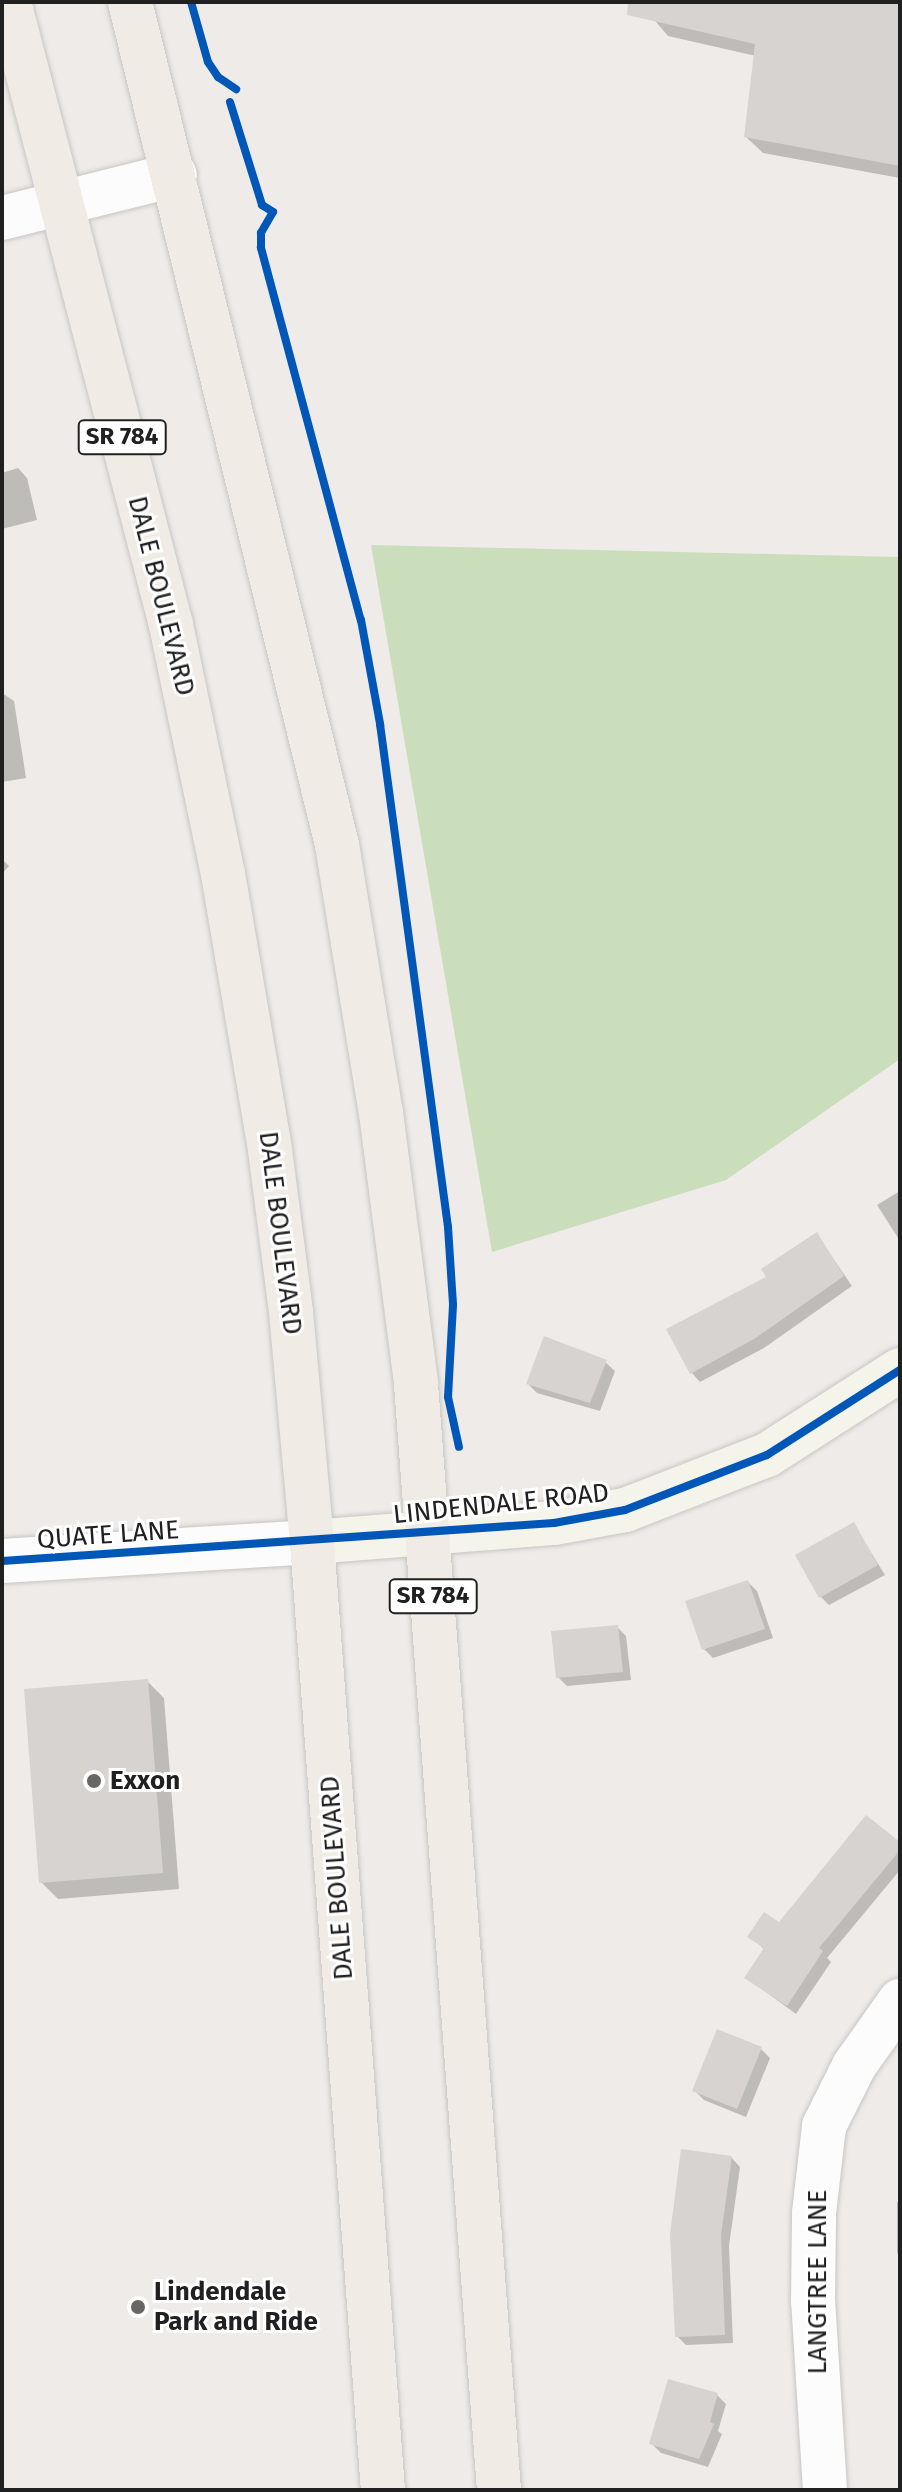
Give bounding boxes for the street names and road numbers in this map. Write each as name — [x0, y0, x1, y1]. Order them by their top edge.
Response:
road number: SR 784 — [76, 417, 168, 457]
street label: DALE BOULEVARD — [121, 493, 201, 699]
street label: DALE BOULEVARD — [252, 1130, 308, 1336]
street label: LINDENDALE ROAD — [392, 1477, 610, 1531]
street label: QUATE LANE — [36, 1514, 180, 1556]
road number: SR 784 — [387, 1576, 479, 1616]
street label: DALE BOULEVARD — [314, 1775, 360, 1981]
street label: LANGTREE LANE — [802, 2190, 834, 2374]

